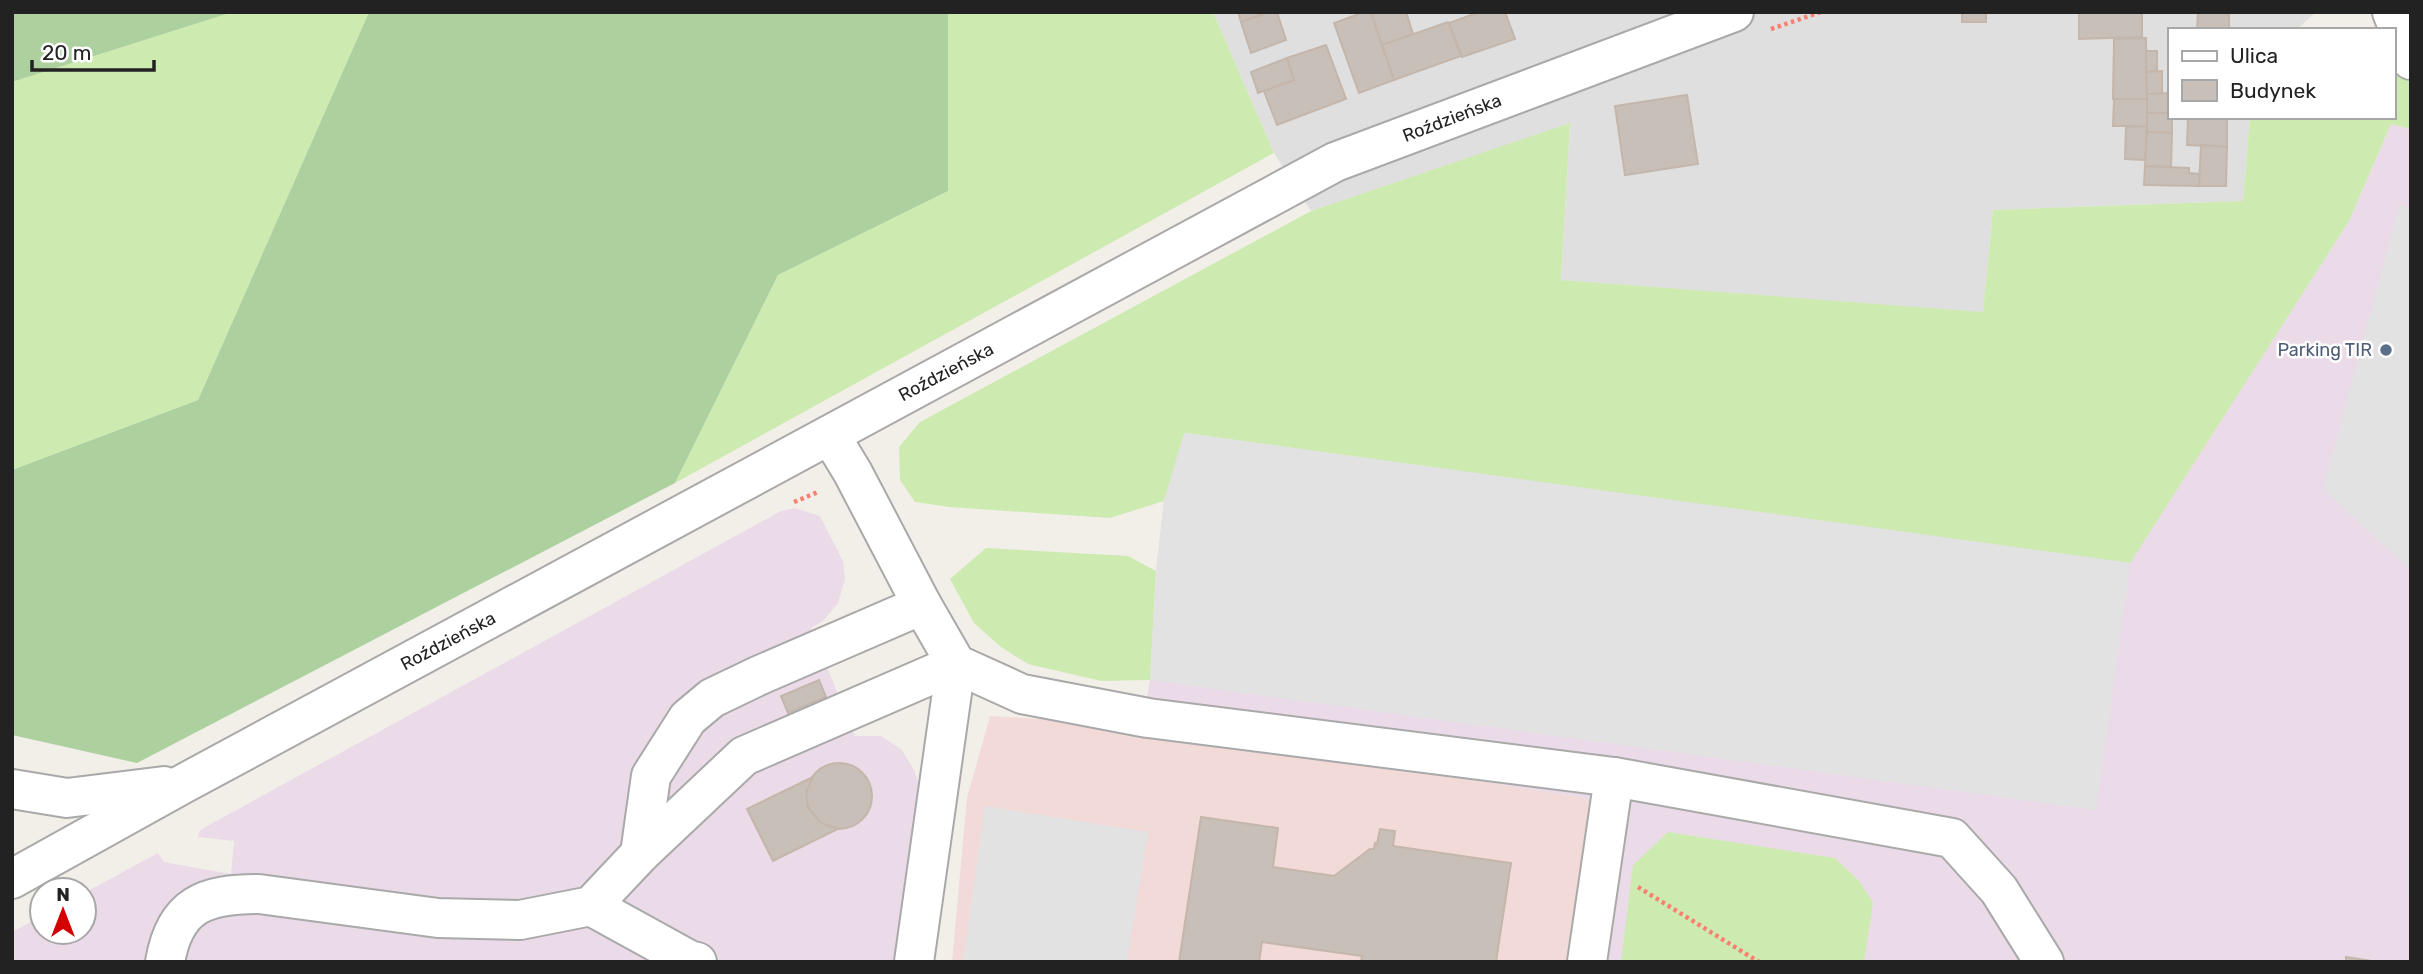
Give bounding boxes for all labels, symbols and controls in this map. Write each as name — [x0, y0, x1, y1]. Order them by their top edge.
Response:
scale bar — [32, 28, 154, 72]
legend — [2168, 28, 2395, 119]
text: 20 m — [42, 40, 91, 65]
text: Ulica — [2230, 43, 2278, 68]
text: Budynek — [2230, 78, 2316, 103]
street label: Roździeńska — [1399, 89, 1505, 147]
street label: Roździeńska — [895, 338, 997, 406]
place label: Parking TIR — [2277, 339, 2372, 361]
marker: Parking TIR — [2378, 342, 2394, 358]
street label: Roździeńska — [397, 607, 499, 675]
north arrow — [28, 876, 98, 946]
text: N — [56, 883, 70, 906]

